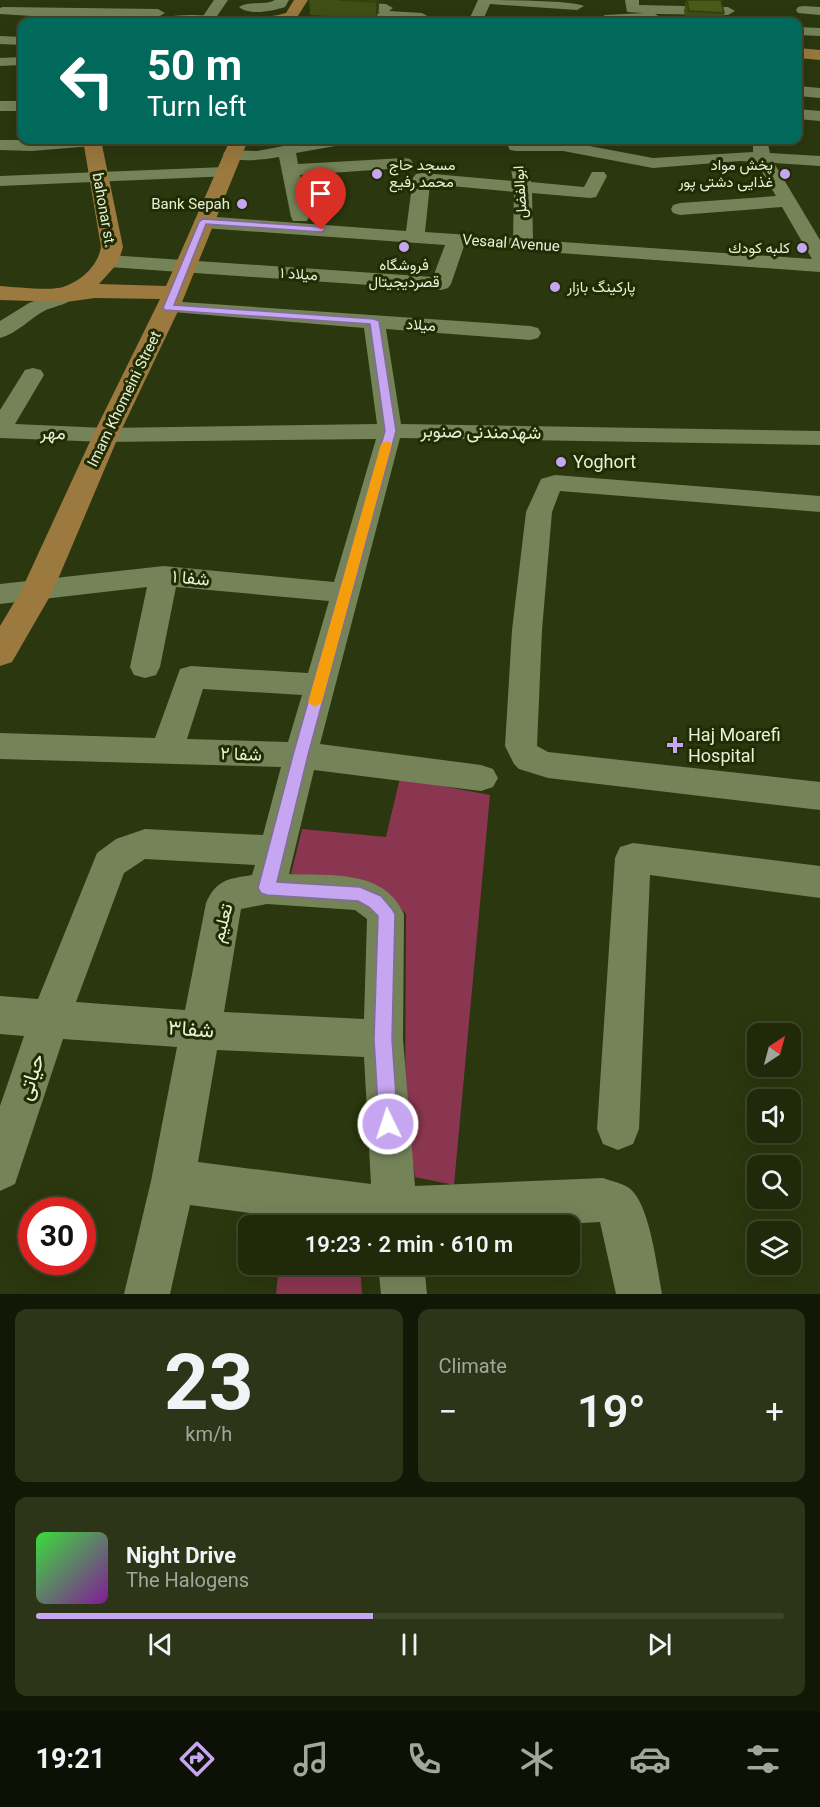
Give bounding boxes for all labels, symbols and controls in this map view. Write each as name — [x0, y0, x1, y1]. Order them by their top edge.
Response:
text: 50 m — [147, 41, 242, 90]
icon: left — [48, 42, 126, 120]
text: Turn left — [147, 91, 247, 123]
place label: مسجد حاج محمد رفیع — [389, 156, 456, 193]
place label: پخش مواد غذایی دشتی پور — [677, 156, 773, 192]
street label: ابوالفضل — [509, 165, 531, 219]
marker: مسجد حاج محمد رفیع — [370, 167, 384, 181]
marker: پخش مواد غذایی دشتی پور — [778, 167, 792, 181]
pin — [295, 168, 346, 230]
street label: bahonar st. — [89, 171, 119, 249]
icon: arrive — [304, 177, 337, 210]
place label: Bank Sepah — [151, 195, 230, 213]
marker: Bank Sepah — [235, 197, 249, 211]
street label: Vesaal Avenue — [462, 231, 560, 255]
place label: كلبه كودك — [728, 239, 790, 257]
marker: فروشگاه قصردیجیتال — [397, 240, 411, 254]
marker: كلبه كودك — [795, 241, 809, 255]
place label: فروشگاه قصردیجیتال — [368, 256, 440, 291]
street label: میلاد ۱ — [280, 264, 318, 284]
place label: پارکینگ بازار — [566, 278, 635, 297]
marker: پارکینگ بازار — [548, 280, 562, 294]
street label: میلاد — [406, 315, 436, 335]
street label: Imam Khomeini Street — [83, 328, 165, 470]
street label: شهدمندنی صنوبر — [419, 420, 542, 444]
street label: مهر — [39, 422, 66, 444]
place label: Yoghort — [573, 451, 636, 472]
marker: Yoghort — [554, 455, 568, 469]
street label: شفا ۱ — [171, 565, 211, 590]
place label: Haj Moarefi Hospital — [688, 724, 781, 766]
marker: Haj Moarefi Hospital — [666, 736, 684, 754]
street label: شفا ۲ — [220, 742, 262, 765]
street label: تعلیم — [207, 901, 238, 945]
street label: شفا۳ — [167, 1015, 215, 1043]
north arrow — [747, 1023, 801, 1077]
map controls — [747, 1023, 801, 1275]
street label: حیاتی — [12, 1051, 50, 1103]
button: sound — [747, 1089, 801, 1143]
position arrow — [356, 1092, 420, 1156]
button: search — [747, 1155, 801, 1209]
speed limit sign: 30 — [18, 1197, 96, 1275]
button: layers — [747, 1221, 801, 1275]
text: 19:23 · 2 min · 610 m — [305, 1232, 513, 1257]
text: 23 — [164, 1337, 254, 1428]
text: Climate — [439, 1354, 507, 1378]
text: 19° — [577, 1385, 646, 1438]
text: − — [439, 1392, 457, 1431]
text: + — [765, 1392, 784, 1431]
text: km/h — [185, 1422, 232, 1446]
text: Night Drive — [126, 1543, 236, 1568]
text: The Halogens — [126, 1568, 249, 1592]
icon: previous — [144, 1628, 177, 1661]
icon: pause — [393, 1628, 426, 1661]
icon: next — [643, 1628, 676, 1661]
icon: directions — [176, 1738, 218, 1780]
icon: music — [290, 1738, 332, 1780]
icon: phone — [403, 1738, 445, 1780]
icon: climate — [516, 1738, 558, 1780]
icon: car — [629, 1738, 671, 1780]
icon: filters — [742, 1738, 784, 1780]
text: 19:21 — [36, 1743, 105, 1775]

